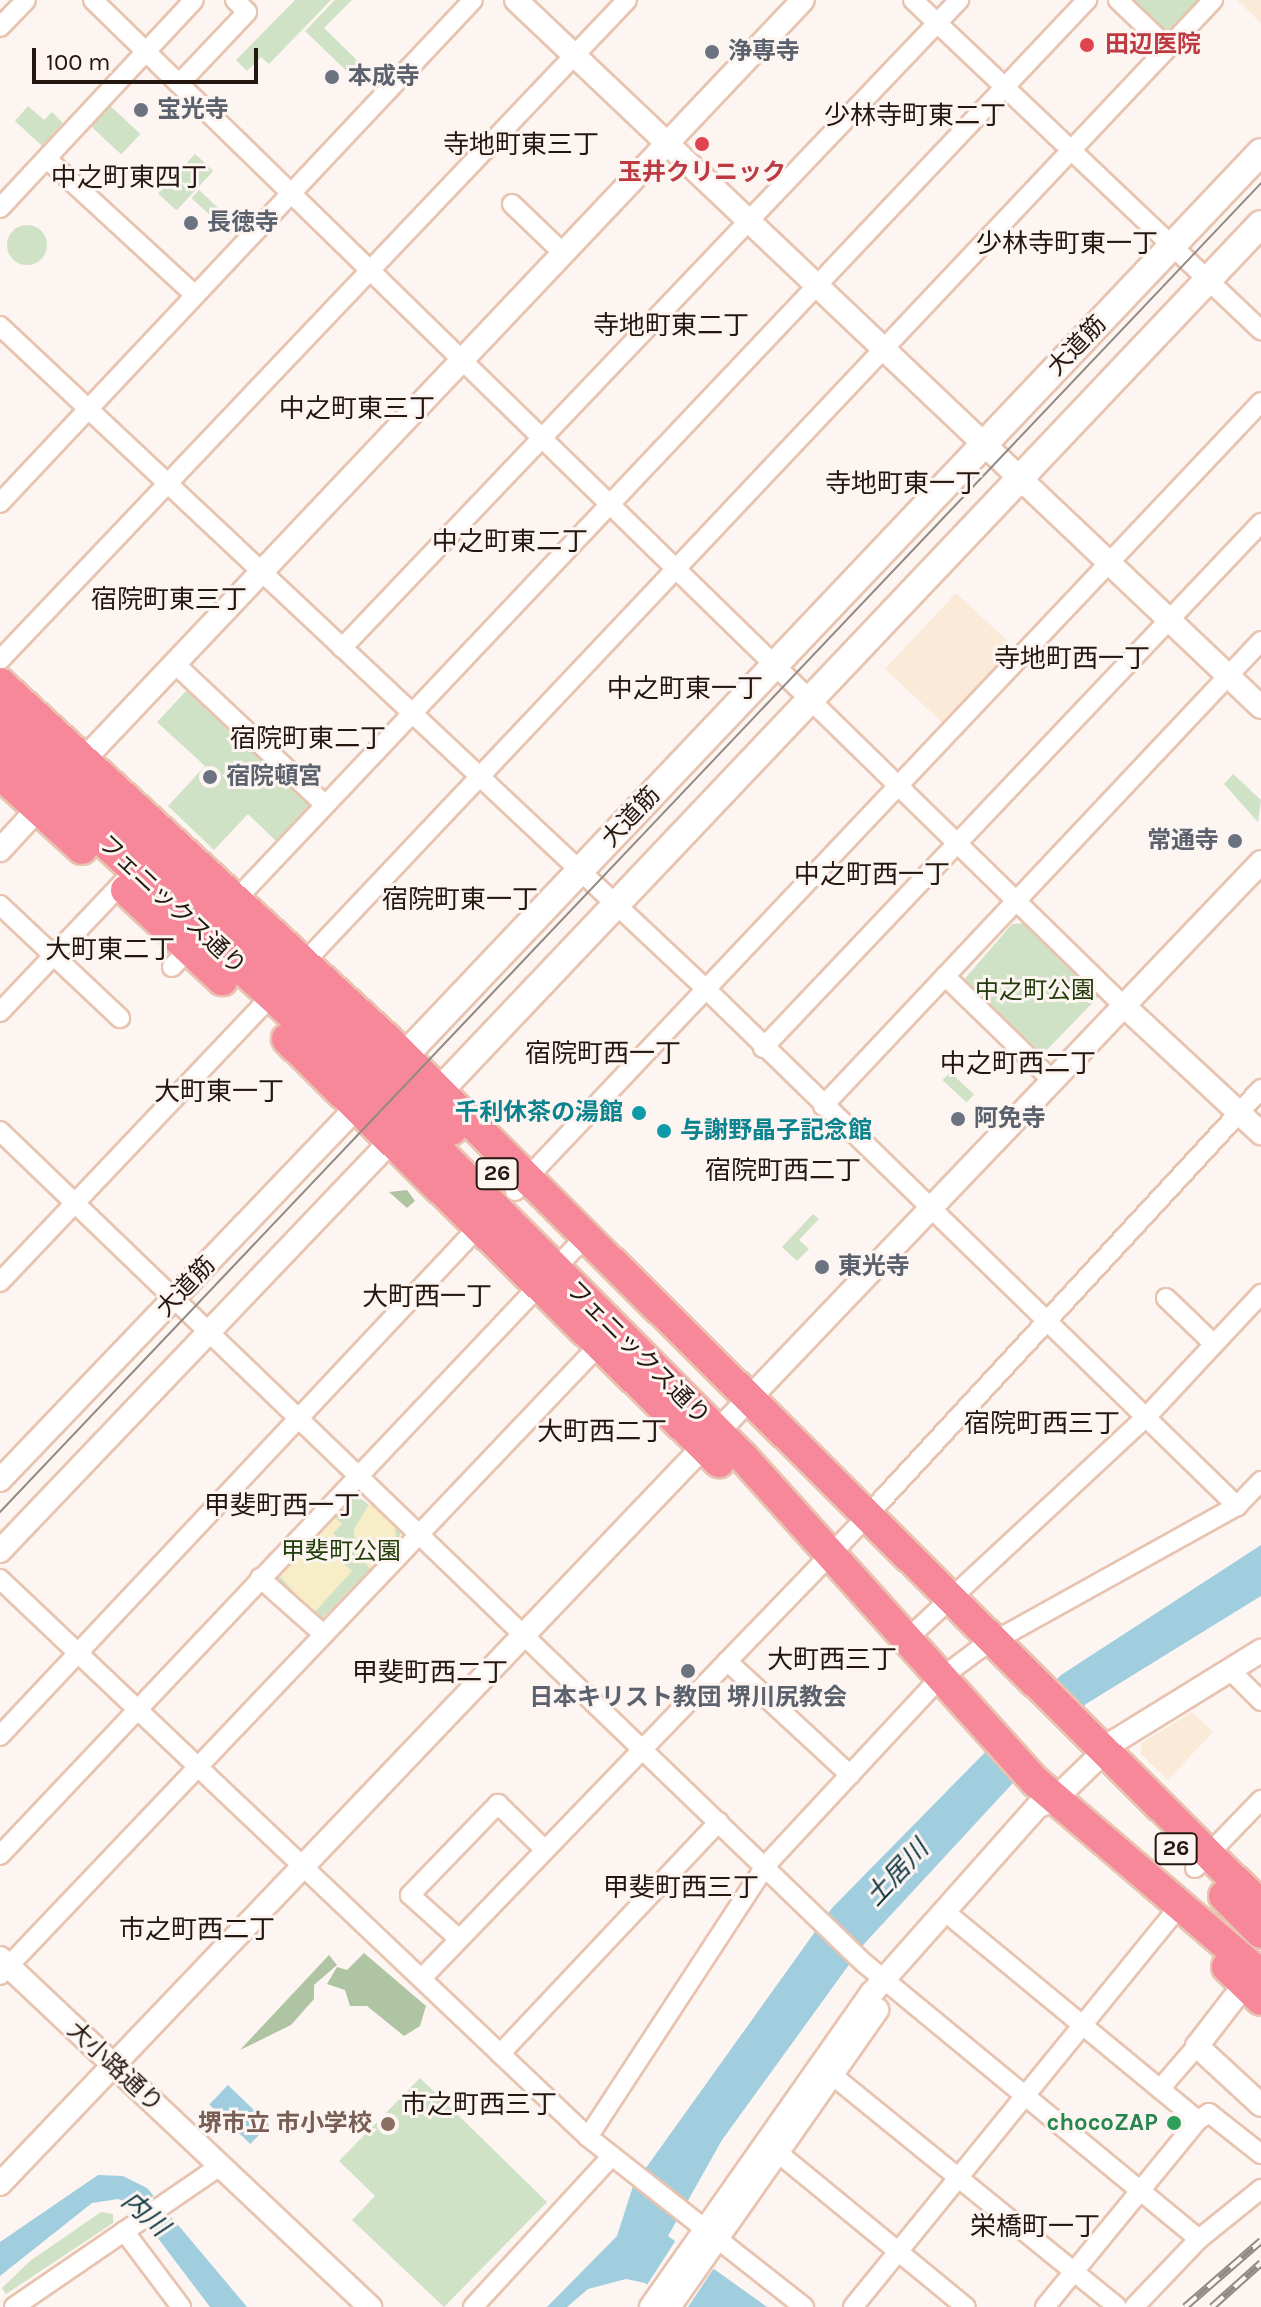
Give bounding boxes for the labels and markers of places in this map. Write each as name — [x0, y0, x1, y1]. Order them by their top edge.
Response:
place label: 田辺医院 — [1105, 31, 1201, 59]
marker: 田辺医院 — [1076, 34, 1098, 56]
place label: 浄専寺 — [728, 38, 800, 66]
marker: 浄専寺 — [703, 43, 721, 61]
place label: 本成寺 — [348, 63, 420, 91]
marker: 本成寺 — [323, 68, 341, 86]
place label: 宝光寺 — [157, 96, 229, 124]
marker: 宝光寺 — [132, 101, 150, 119]
marker: 玉井クリニック — [691, 133, 713, 155]
place label: 玉井クリニック — [618, 159, 786, 187]
place label: 長徳寺 — [207, 209, 279, 237]
marker: 長徳寺 — [182, 214, 200, 232]
place label: 宿院頓宮 — [226, 763, 322, 791]
marker: 宿院頓宮 — [201, 768, 219, 786]
place label: 常通寺 — [1147, 827, 1219, 855]
marker: 常通寺 — [1226, 832, 1244, 850]
place label: 千利休茶の湯館 — [455, 1099, 623, 1127]
marker: 千利休茶の湯館 — [630, 1104, 648, 1122]
place label: 阿免寺 — [974, 1105, 1046, 1133]
marker: 阿免寺 — [949, 1110, 967, 1128]
place label: 与謝野晶子記念館 — [680, 1117, 872, 1145]
marker: 与謝野晶子記念館 — [655, 1122, 673, 1140]
place label: 東光寺 — [838, 1253, 910, 1281]
marker: 東光寺 — [813, 1258, 831, 1276]
marker: 日本キリスト教団 堺川尻教会 — [679, 1662, 697, 1680]
place label: 日本キリスト教団 堺川尻教会 — [529, 1684, 847, 1712]
place label: chocoZAP — [1046, 2109, 1158, 2137]
place label: 堺市立 市小学校 — [198, 2110, 372, 2138]
marker: chocoZAP — [1165, 2114, 1183, 2132]
marker: 堺市立 市小学校 — [379, 2115, 397, 2133]

